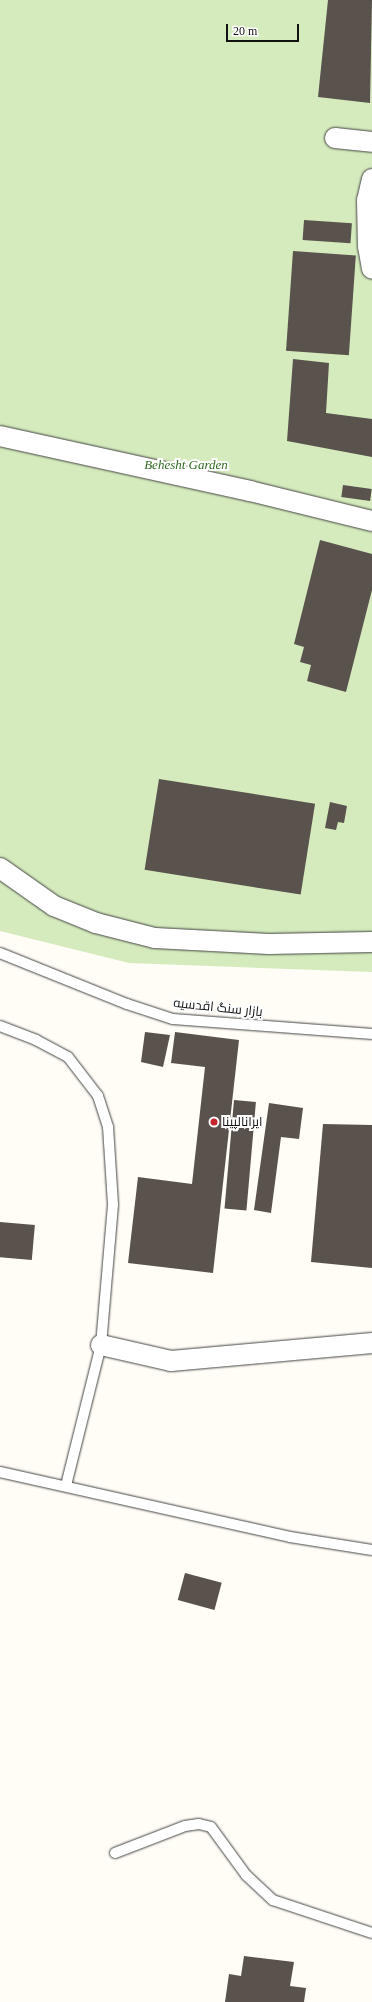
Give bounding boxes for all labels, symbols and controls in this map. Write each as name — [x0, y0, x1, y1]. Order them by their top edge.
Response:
scale bar — [228, 16, 301, 42]
text: 20 m — [233, 24, 257, 38]
park label: Behesht Garden — [144, 457, 228, 473]
street label: بازار سنگ اقدسیه — [173, 996, 263, 1020]
place label: ایرانالپینا — [222, 1114, 263, 1130]
marker: ایرانالپینا — [209, 1117, 219, 1127]

